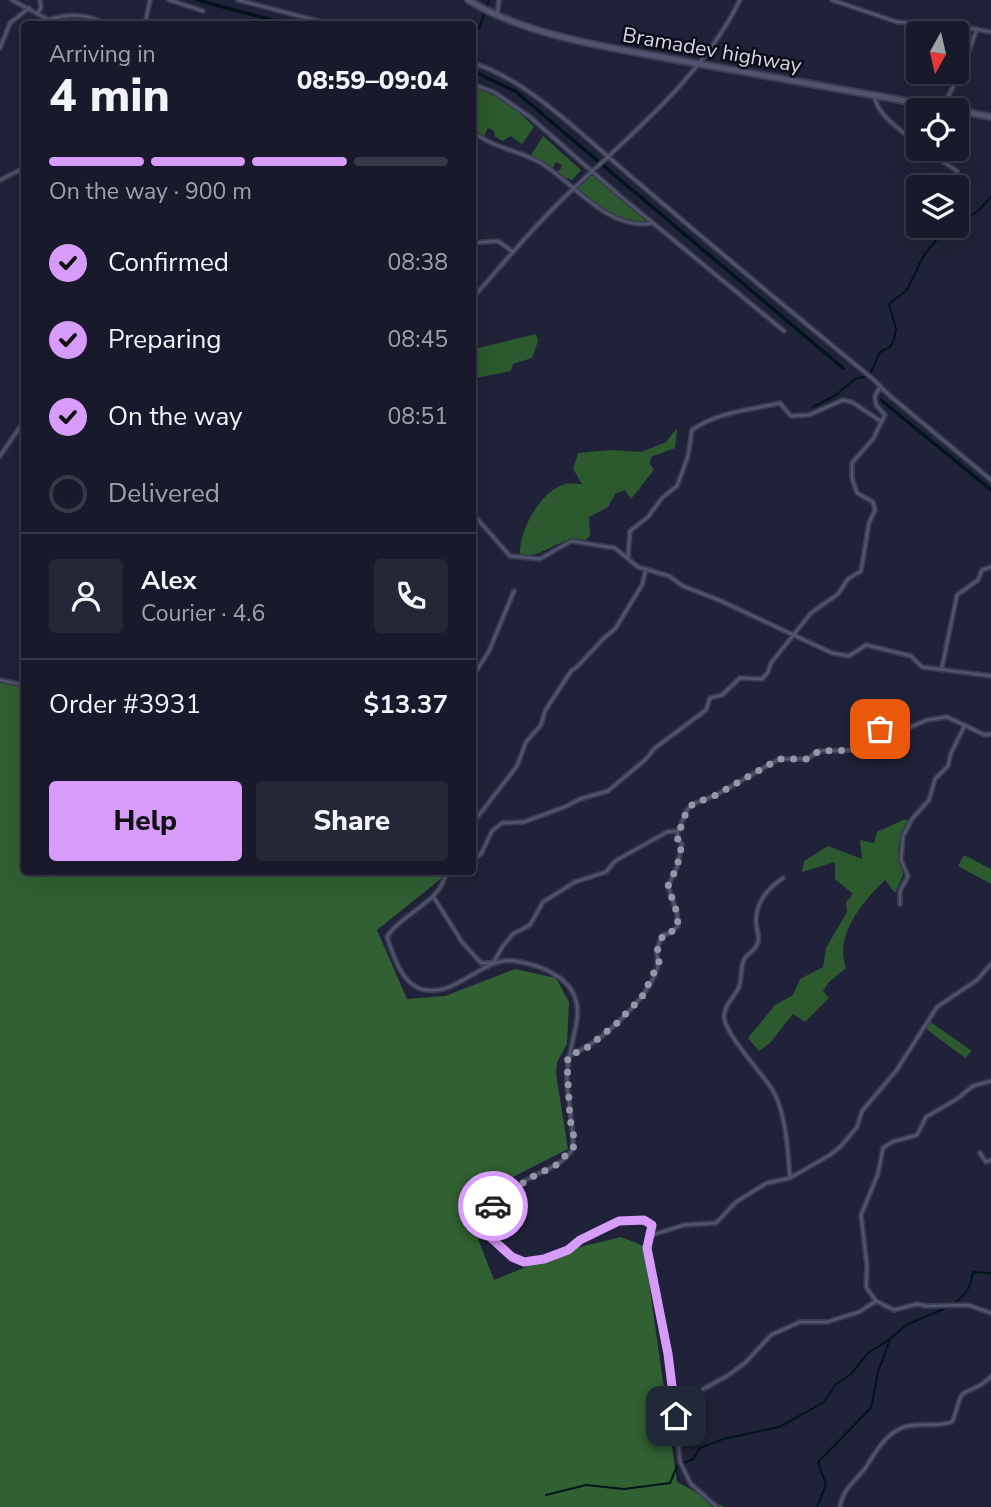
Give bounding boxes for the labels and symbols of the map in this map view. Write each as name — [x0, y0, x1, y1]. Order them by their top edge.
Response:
street label: Bramadev highway — [620, 20, 804, 80]
north arrow — [906, 21, 970, 84]
pin — [850, 699, 910, 759]
courier — [458, 1171, 528, 1241]
pin — [646, 1386, 706, 1446]

